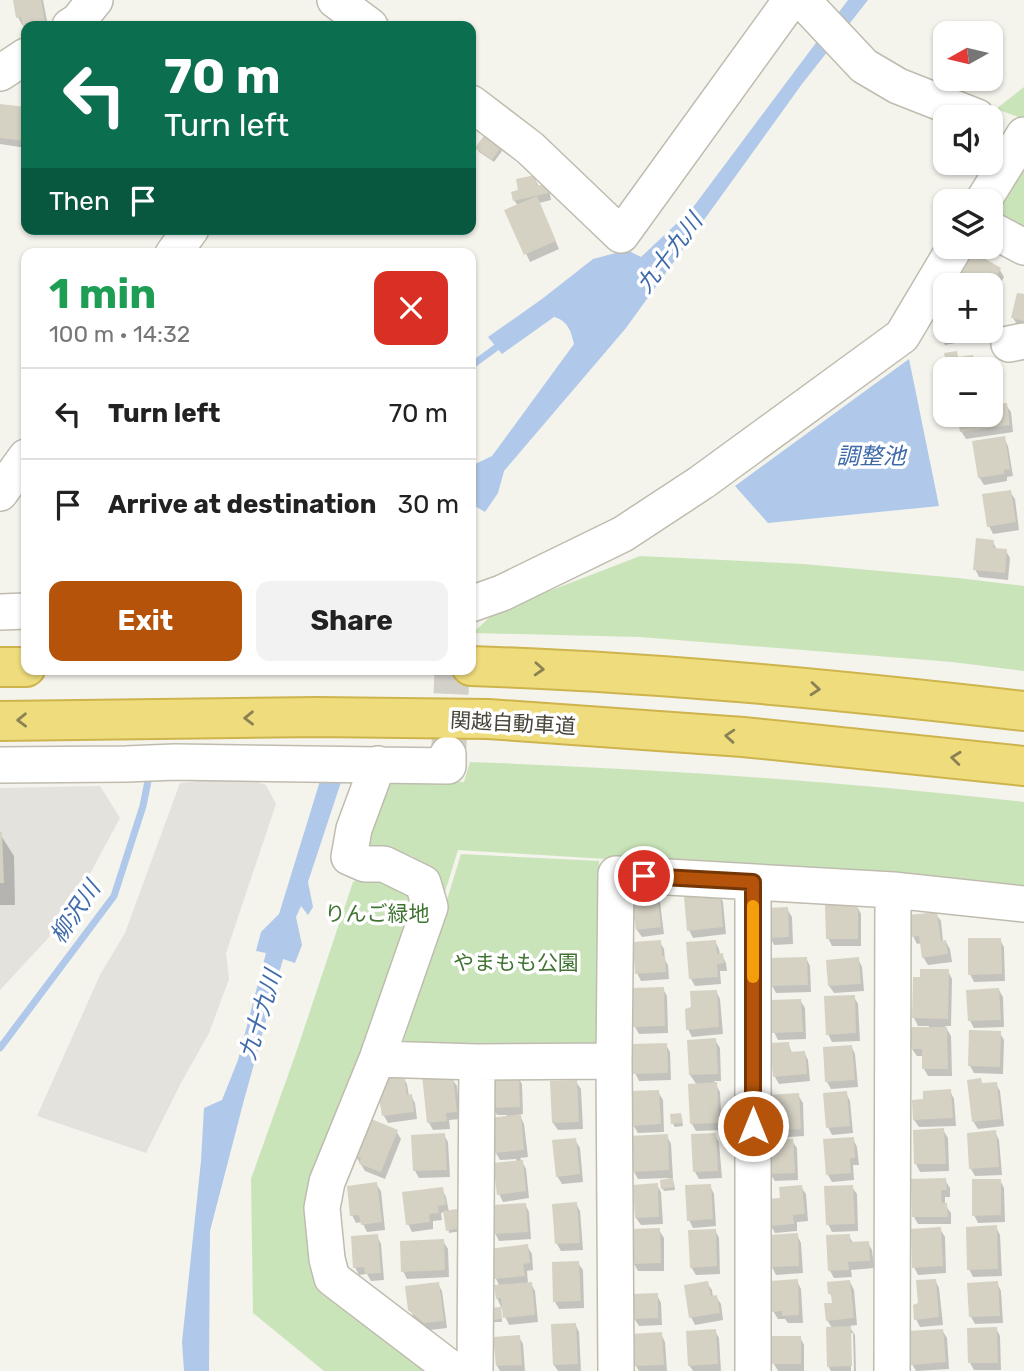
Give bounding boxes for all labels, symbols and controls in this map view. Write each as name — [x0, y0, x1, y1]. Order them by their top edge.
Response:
north arrow — [933, 21, 1003, 91]
map controls — [933, 21, 1003, 427]
text: 70 m — [164, 47, 281, 105]
icon: left — [49, 49, 140, 140]
button: sound — [933, 105, 1003, 175]
text: Turn left — [164, 106, 289, 144]
icon: arrive — [124, 182, 162, 220]
text: Then — [49, 186, 110, 217]
button: layers — [933, 189, 1003, 259]
water label: 九十九川 — [630, 205, 710, 298]
text: 1 min — [49, 269, 156, 319]
button: close — [374, 271, 448, 345]
button: + — [933, 273, 1003, 343]
text: 100 m · 14:32 — [49, 320, 190, 348]
button: − — [933, 357, 1003, 427]
icon: left — [49, 395, 87, 433]
text: Turn left — [108, 398, 220, 429]
text: 70 m — [389, 398, 448, 429]
water label: 調整池 — [837, 442, 908, 470]
icon: arrive — [49, 486, 87, 524]
text: Arrive at destination — [108, 489, 376, 520]
text: 30 m — [397, 489, 459, 520]
button: Exit — [49, 581, 242, 661]
button: Share — [256, 581, 448, 661]
one-way arrow — [534, 661, 545, 676]
one-way arrow — [809, 681, 820, 696]
street label: 関越自動車道 — [449, 707, 577, 739]
one-way arrow — [243, 710, 254, 726]
one-way arrow — [16, 712, 26, 728]
one-way arrow — [724, 728, 735, 743]
one-way arrow — [950, 751, 961, 766]
pin — [614, 846, 674, 906]
icon: arrive — [625, 857, 663, 895]
water label: 柳沢川 — [44, 873, 108, 948]
park label: りんご緑地 — [325, 901, 430, 926]
park label: やまもも公園 — [453, 950, 579, 975]
water label: 九十九川 — [233, 964, 288, 1063]
position arrow — [716, 1089, 790, 1163]

